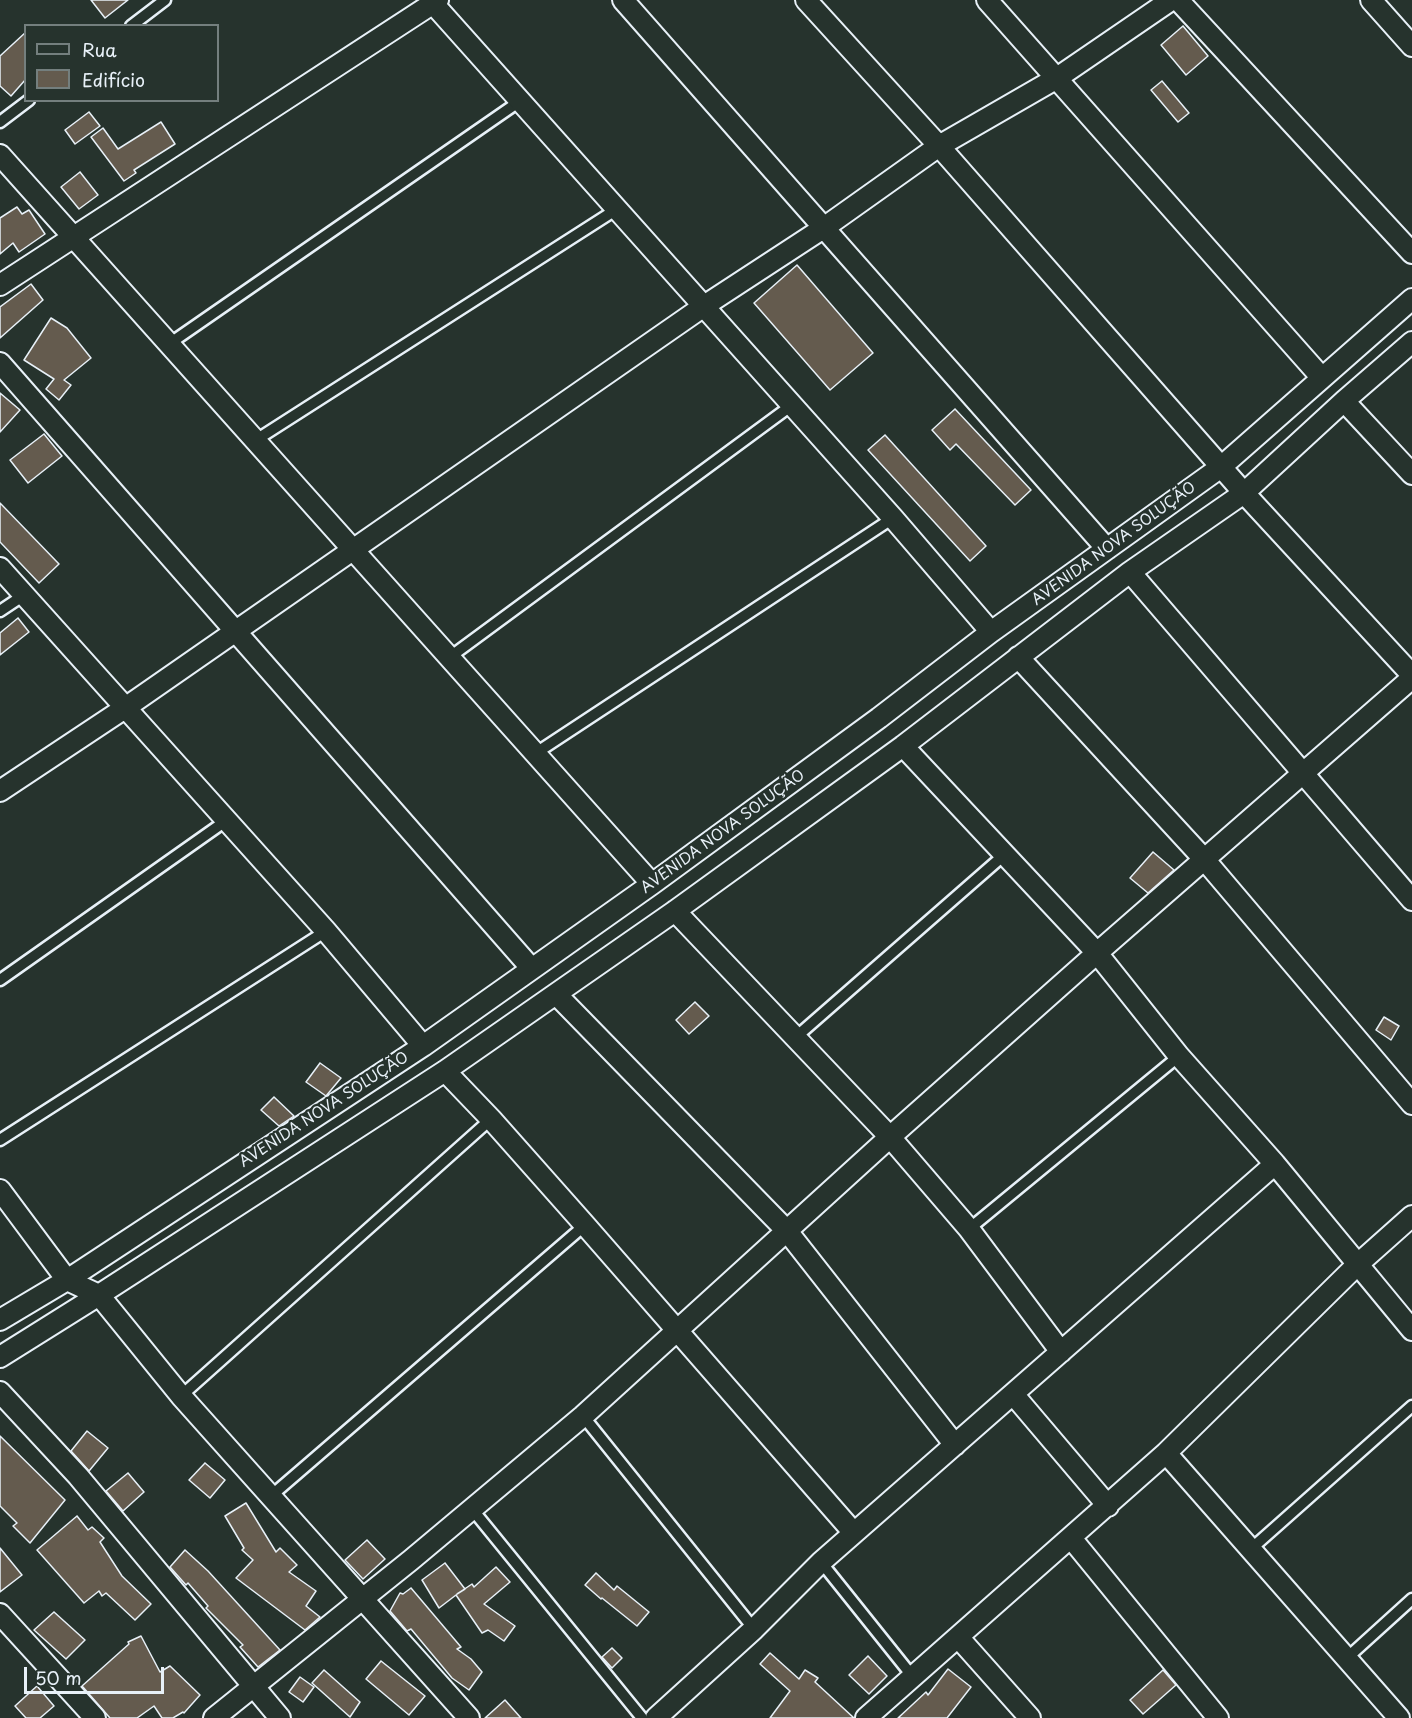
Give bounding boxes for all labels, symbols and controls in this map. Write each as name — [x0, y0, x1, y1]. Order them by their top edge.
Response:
legend — [24, 24, 219, 102]
text: Rua — [82, 36, 117, 63]
text: Edifício — [82, 66, 145, 93]
street label: AVENIDA NOVA SOLUÇÃO — [1029, 479, 1199, 609]
street label: AVENIDA NOVA SOLUÇÃO — [638, 767, 808, 897]
street label: AVENIDA NOVA SOLUÇÃO — [236, 1049, 412, 1171]
scale bar — [27, 1655, 166, 1693]
text: 50 m — [35, 1664, 82, 1691]

